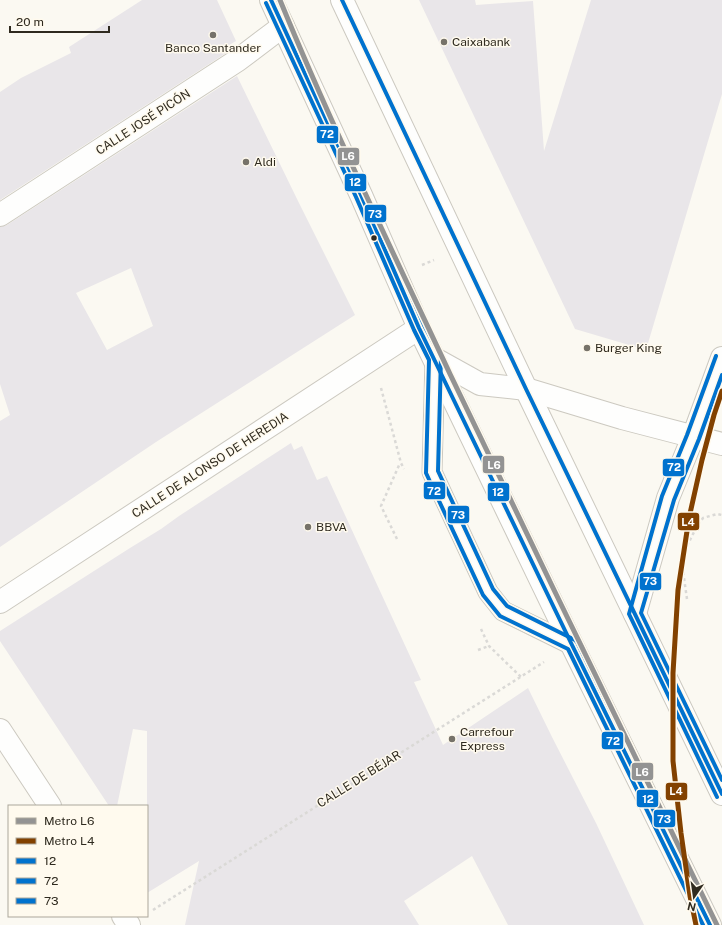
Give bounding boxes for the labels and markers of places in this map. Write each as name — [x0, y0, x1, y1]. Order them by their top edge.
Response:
marker: Banco Santander — [208, 30, 218, 40]
place label: Caixabank — [452, 35, 511, 49]
marker: Caixabank — [439, 37, 449, 47]
place label: Banco Santander — [165, 41, 261, 55]
place label: Aldi — [254, 155, 276, 169]
marker: Aldi — [241, 157, 251, 167]
unlabelled marker — [369, 233, 379, 243]
place label: Burger King — [595, 341, 662, 355]
marker: Burger King — [582, 343, 592, 353]
place label: BBVA — [316, 520, 348, 534]
marker: BBVA — [303, 522, 313, 532]
place label: Carrefour Express — [460, 725, 514, 753]
marker: Carrefour Express — [447, 734, 457, 744]

